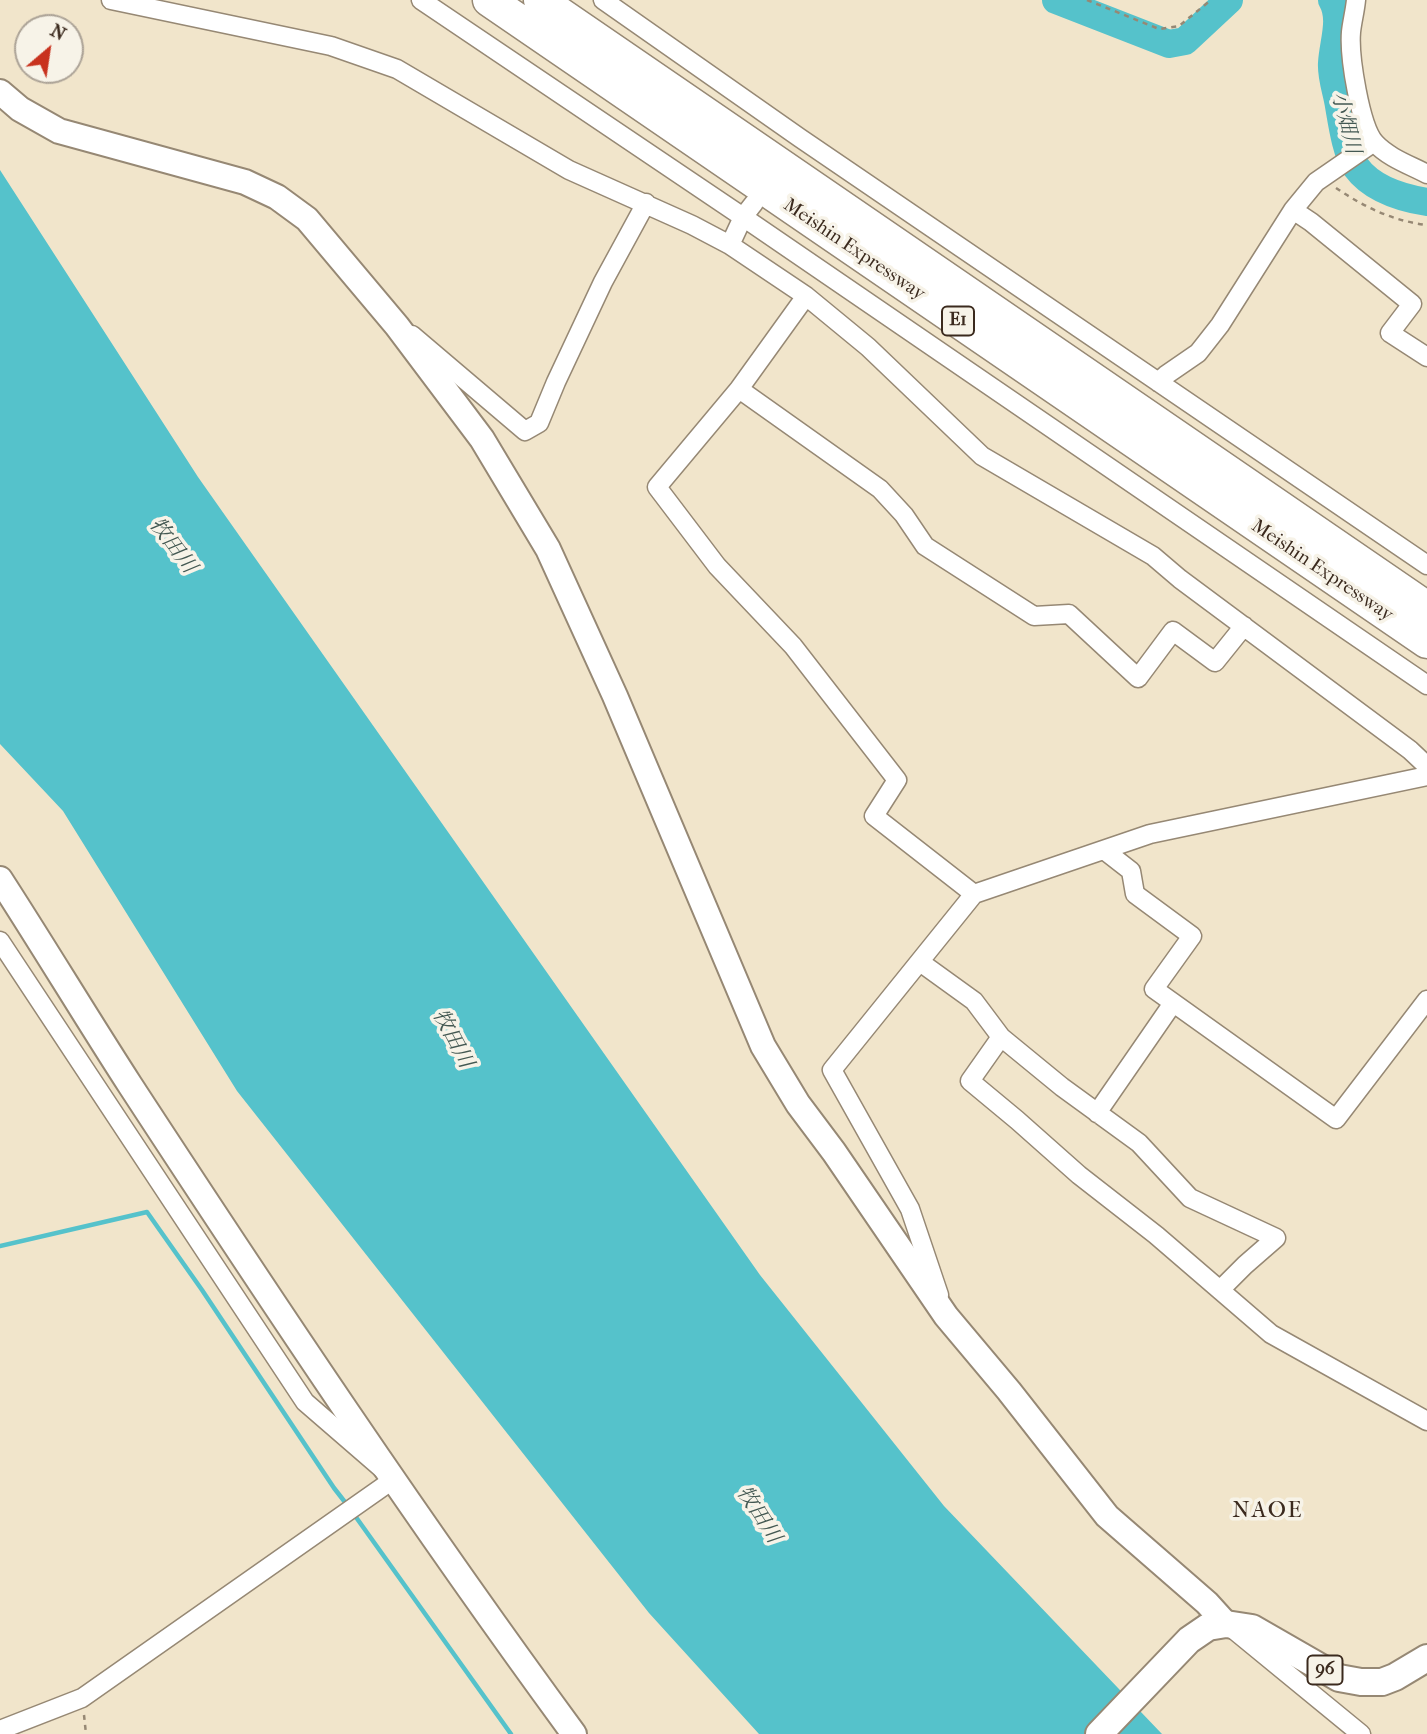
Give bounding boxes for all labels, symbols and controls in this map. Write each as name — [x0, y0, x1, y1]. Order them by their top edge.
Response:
north arrow — [14, 14, 84, 84]
text: N — [47, 19, 70, 45]
water label: 小畑川 — [1325, 89, 1365, 157]
street label: Meishin Expressway — [779, 194, 929, 306]
road number: E1 — [942, 306, 974, 335]
water label: 牧田川 — [143, 513, 201, 579]
street label: Meishin Expressway — [1247, 515, 1397, 627]
water label: 牧田川 — [426, 1005, 478, 1073]
water label: 牧田川 — [730, 1482, 786, 1548]
district label: NAOE — [1233, 1497, 1303, 1525]
road number: 96 — [1308, 1656, 1342, 1685]

